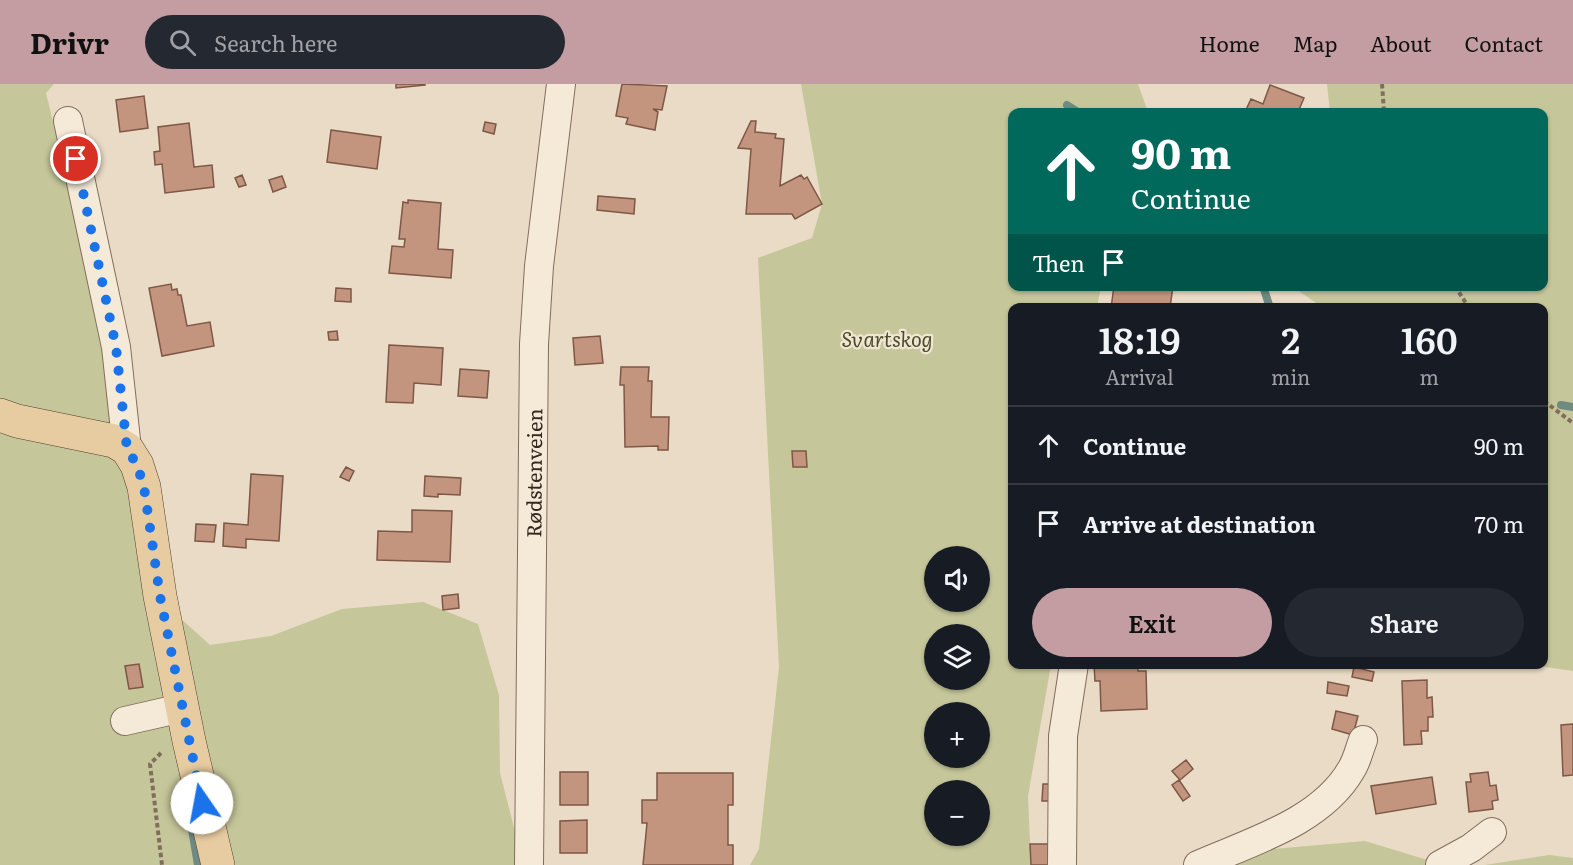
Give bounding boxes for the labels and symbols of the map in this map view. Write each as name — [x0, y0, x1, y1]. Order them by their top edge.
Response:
pin — [50, 133, 101, 184]
park label: Svartskog — [842, 323, 932, 353]
street label: Rødstenveien — [517, 408, 548, 538]
position arrow — [170, 771, 234, 835]

